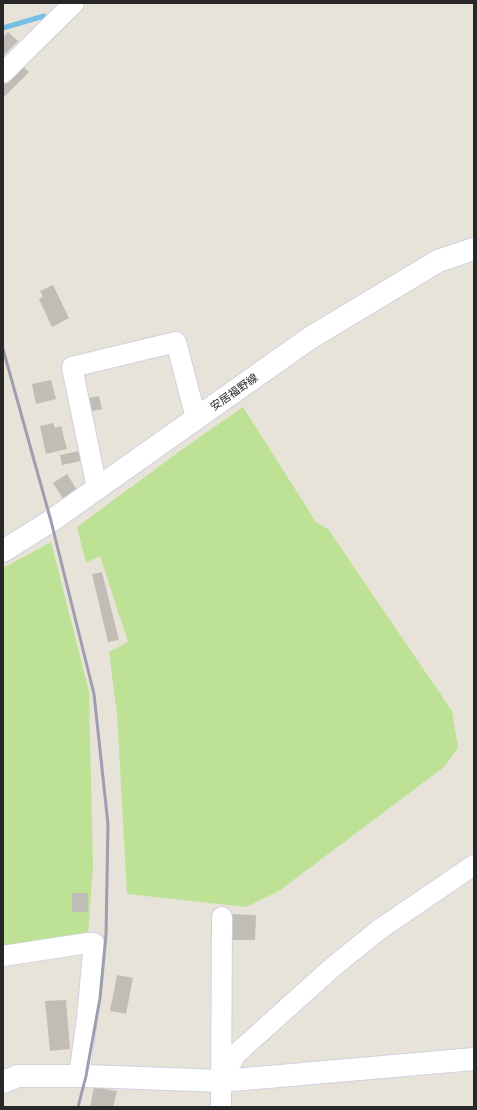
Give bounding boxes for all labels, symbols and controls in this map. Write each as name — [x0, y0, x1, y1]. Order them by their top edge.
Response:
street label: 安居福野線 — [208, 371, 261, 414]

